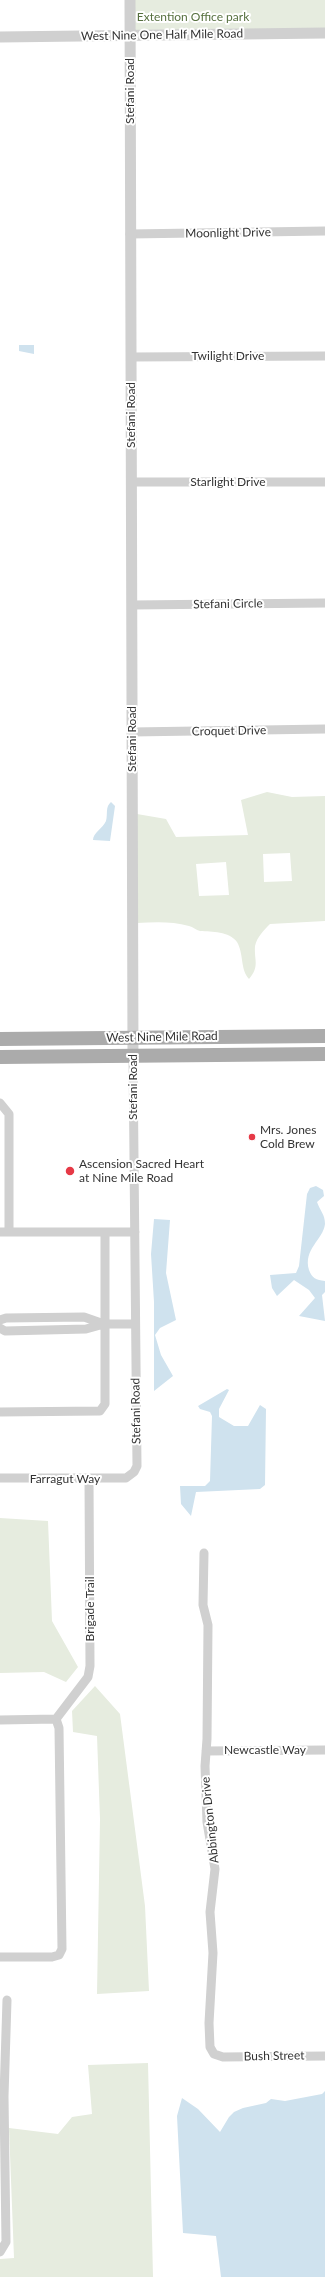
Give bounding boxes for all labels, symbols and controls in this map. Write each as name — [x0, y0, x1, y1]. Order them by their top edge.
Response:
park label: Extention Office park — [137, 10, 249, 24]
street label: West Nine One Half Mile Road — [81, 26, 243, 44]
street label: Stefani Road — [123, 58, 137, 124]
street label: Moonlight Drive — [185, 225, 271, 241]
street label: Twilight Drive — [192, 349, 264, 363]
street label: Stefani Road — [124, 382, 138, 448]
street label: Starlight Drive — [190, 475, 266, 489]
street label: Stefani Circle — [193, 596, 263, 612]
street label: Stefani Road — [125, 706, 139, 772]
street label: Croquet Drive — [192, 723, 266, 739]
street label: West Nine Mile Road — [106, 1029, 218, 1045]
street label: Stefani Road — [126, 1054, 140, 1120]
place label: Mrs. Jones Cold Brew — [260, 1123, 316, 1151]
marker: Mrs. Jones Cold Brew — [247, 1132, 257, 1142]
place label: Ascension Sacred Heart at Nine Mile Road — [79, 1157, 204, 1185]
marker: Ascension Sacred Heart at Nine Mile Road — [64, 1165, 76, 1177]
street label: Stefani Road — [128, 1378, 144, 1444]
street label: Farragut Way — [30, 1472, 100, 1486]
street label: Brigade Trail — [83, 1577, 97, 1641]
street label: Newcastle Way — [224, 1743, 306, 1757]
street label: Abbington Drive — [198, 1776, 222, 1864]
street label: Bush Street — [243, 2048, 305, 2064]

